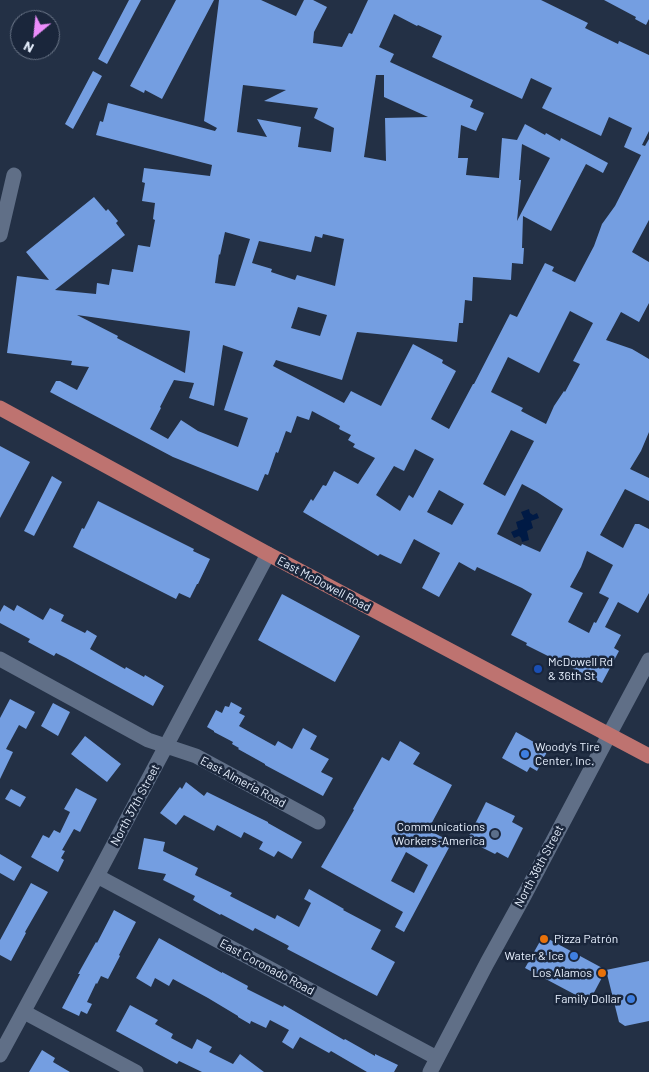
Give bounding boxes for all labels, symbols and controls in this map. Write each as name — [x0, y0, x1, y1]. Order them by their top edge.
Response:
north arrow — [10, 10, 60, 60]
text: N — [20, 38, 36, 57]
street label: East McDowell Road — [275, 553, 373, 615]
place label: McDowell Rd & 36th St — [548, 655, 613, 683]
marker: McDowell Rd & 36th St — [532, 663, 544, 675]
place label: Woody's Tire Center, Inc. — [535, 740, 600, 768]
marker: Woody's Tire Center, Inc. — [519, 748, 531, 760]
street label: East Almeria Road — [198, 753, 288, 811]
street label: North 37th Street — [107, 762, 163, 848]
place label: Communications Workers-America — [394, 820, 485, 848]
street label: North 36th Street — [511, 823, 567, 909]
marker: Communications Workers-America — [489, 828, 501, 840]
place label: Pizza Patrón — [554, 932, 618, 946]
marker: Pizza Patrón — [538, 933, 550, 945]
street label: East Coronado Road — [217, 936, 317, 998]
place label: Water & Ice — [505, 949, 564, 963]
marker: Water & Ice — [568, 950, 580, 962]
place label: Los Alamos — [532, 966, 592, 980]
marker: Los Alamos — [596, 967, 608, 979]
place label: Family Dollar — [555, 992, 621, 1006]
marker: Family Dollar — [625, 993, 637, 1005]

